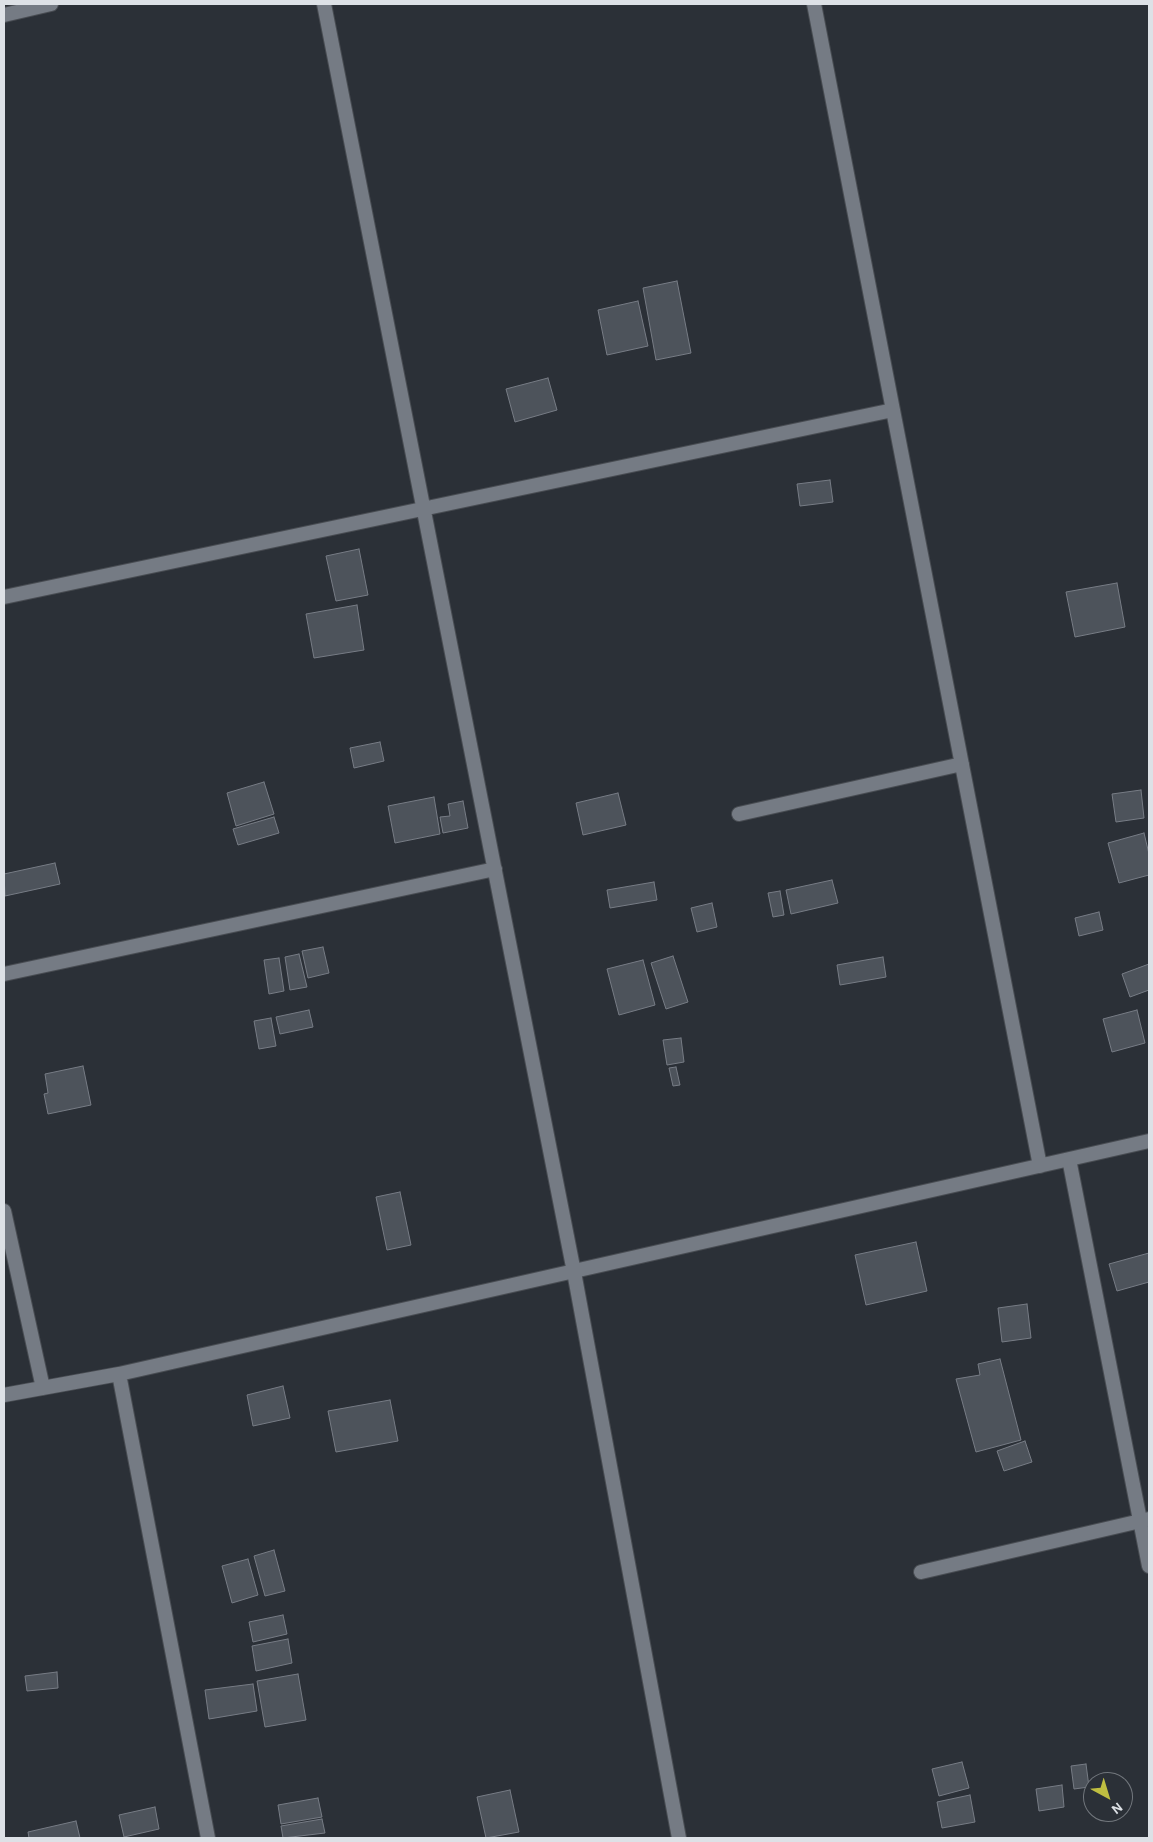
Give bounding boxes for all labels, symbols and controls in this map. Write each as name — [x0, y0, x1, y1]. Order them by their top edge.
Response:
north arrow — [1083, 1772, 1133, 1822]
text: N — [1109, 1799, 1125, 1816]

